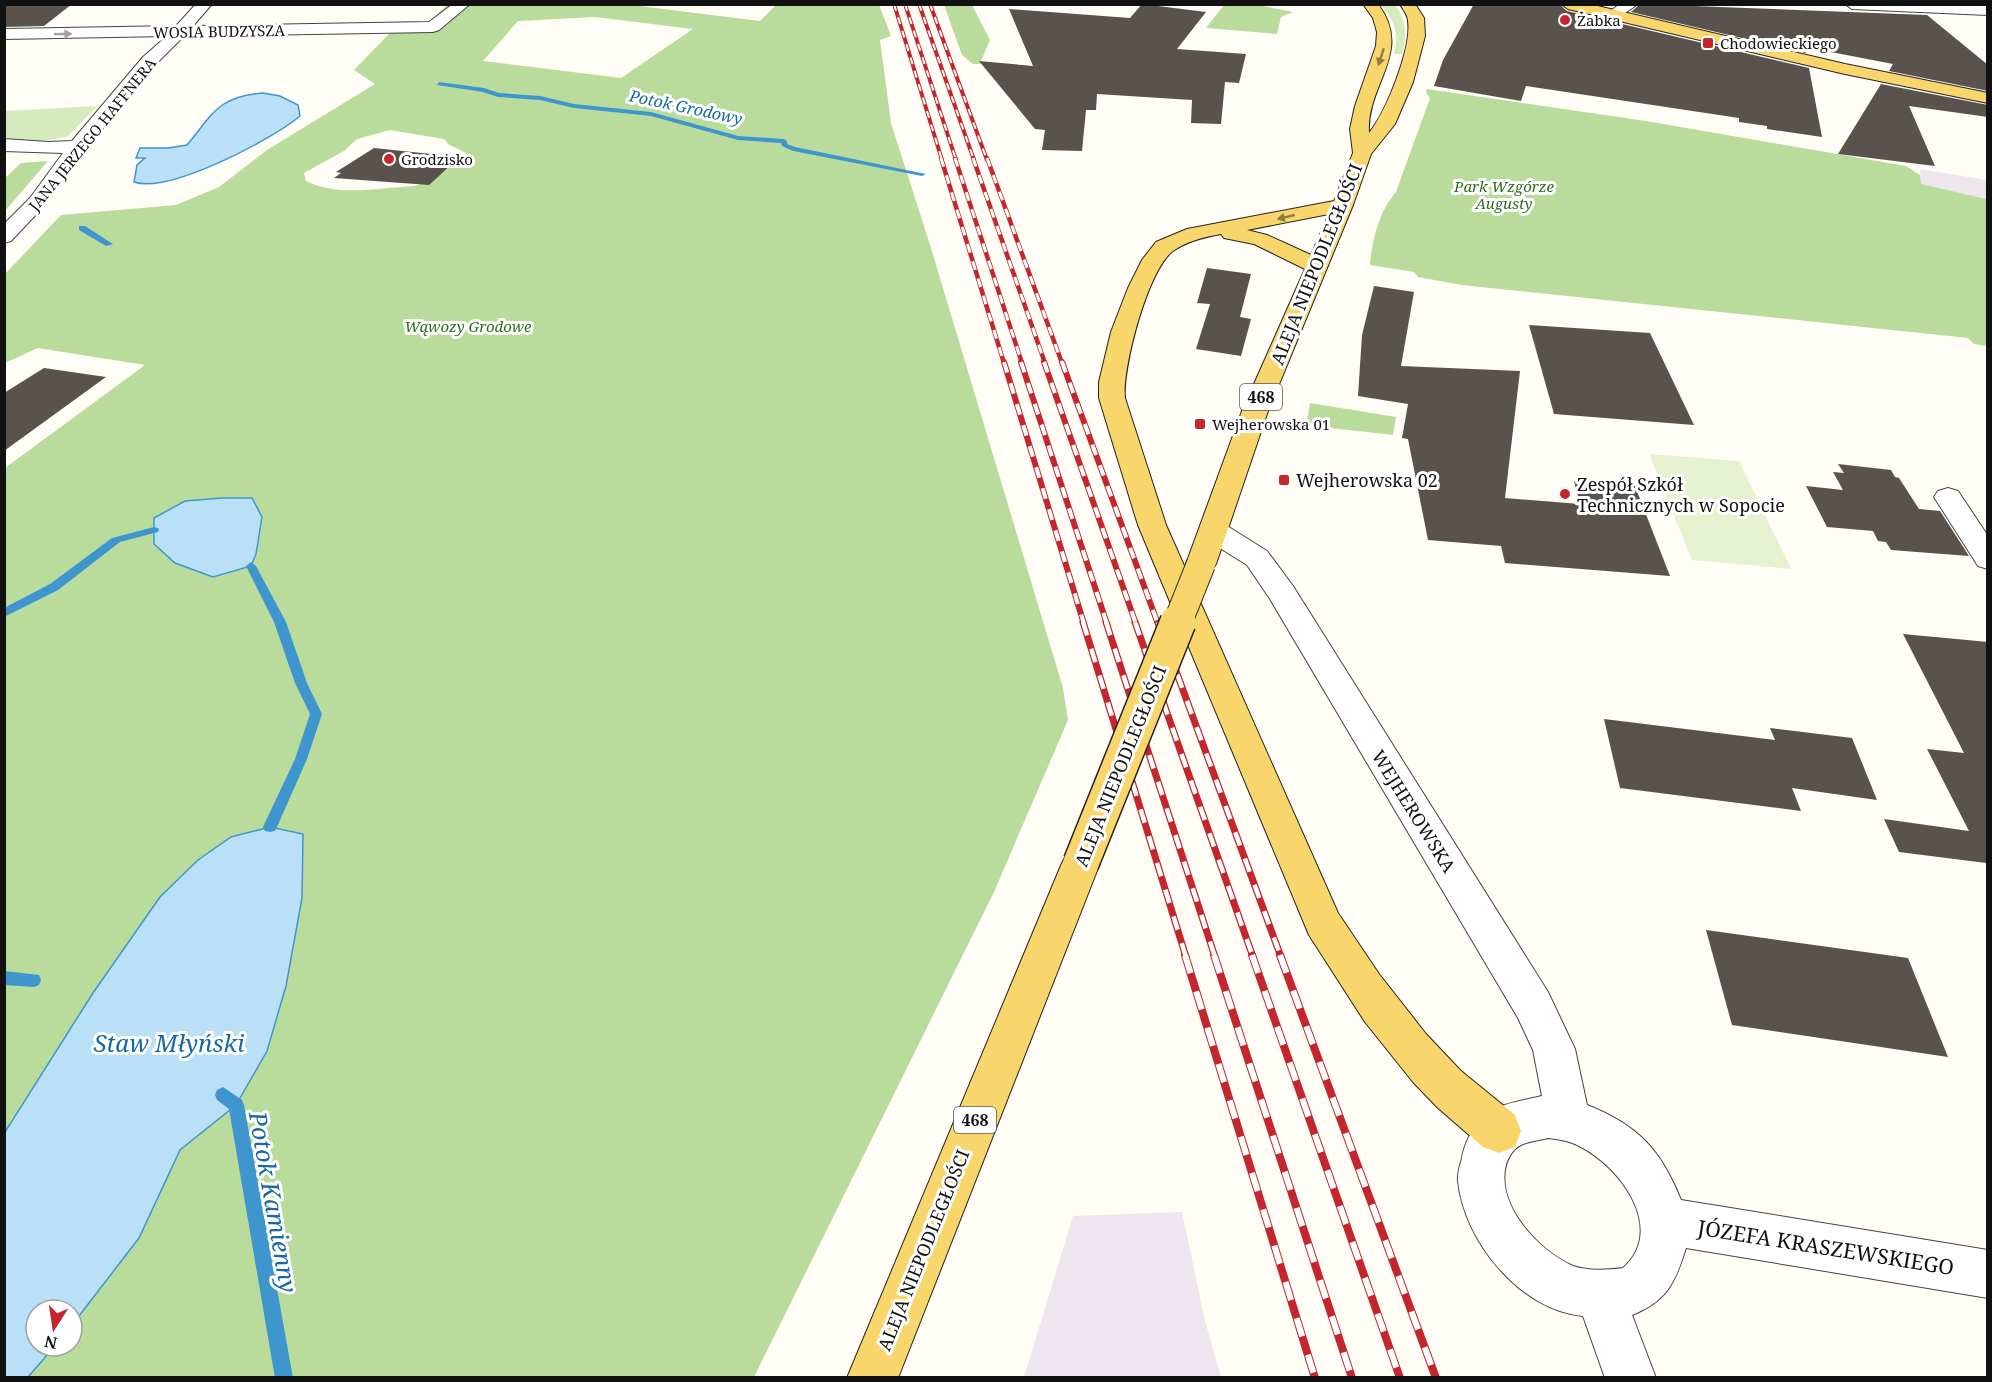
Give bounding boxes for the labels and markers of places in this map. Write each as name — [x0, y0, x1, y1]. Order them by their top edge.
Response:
place label: Żabka — [1577, 10, 1621, 30]
marker: Żabka — [1558, 13, 1572, 27]
place label: Chodowieckiego — [1720, 33, 1837, 53]
marker: Chodowieckiego — [1701, 36, 1715, 50]
place label: Grodzisko — [401, 149, 473, 169]
marker: Grodzisko — [382, 152, 396, 166]
place label: Wejherowska 01 — [1212, 414, 1330, 434]
marker: Wejherowska 01 — [1193, 417, 1207, 431]
place label: Wejherowska 02 — [1296, 468, 1438, 492]
place label: Zespół Szkół Technicznych w Sopocie — [1577, 472, 1785, 517]
marker: Wejherowska 02 — [1277, 473, 1291, 487]
marker: Zespół Szkół Technicznych w Sopocie — [1558, 487, 1572, 501]

